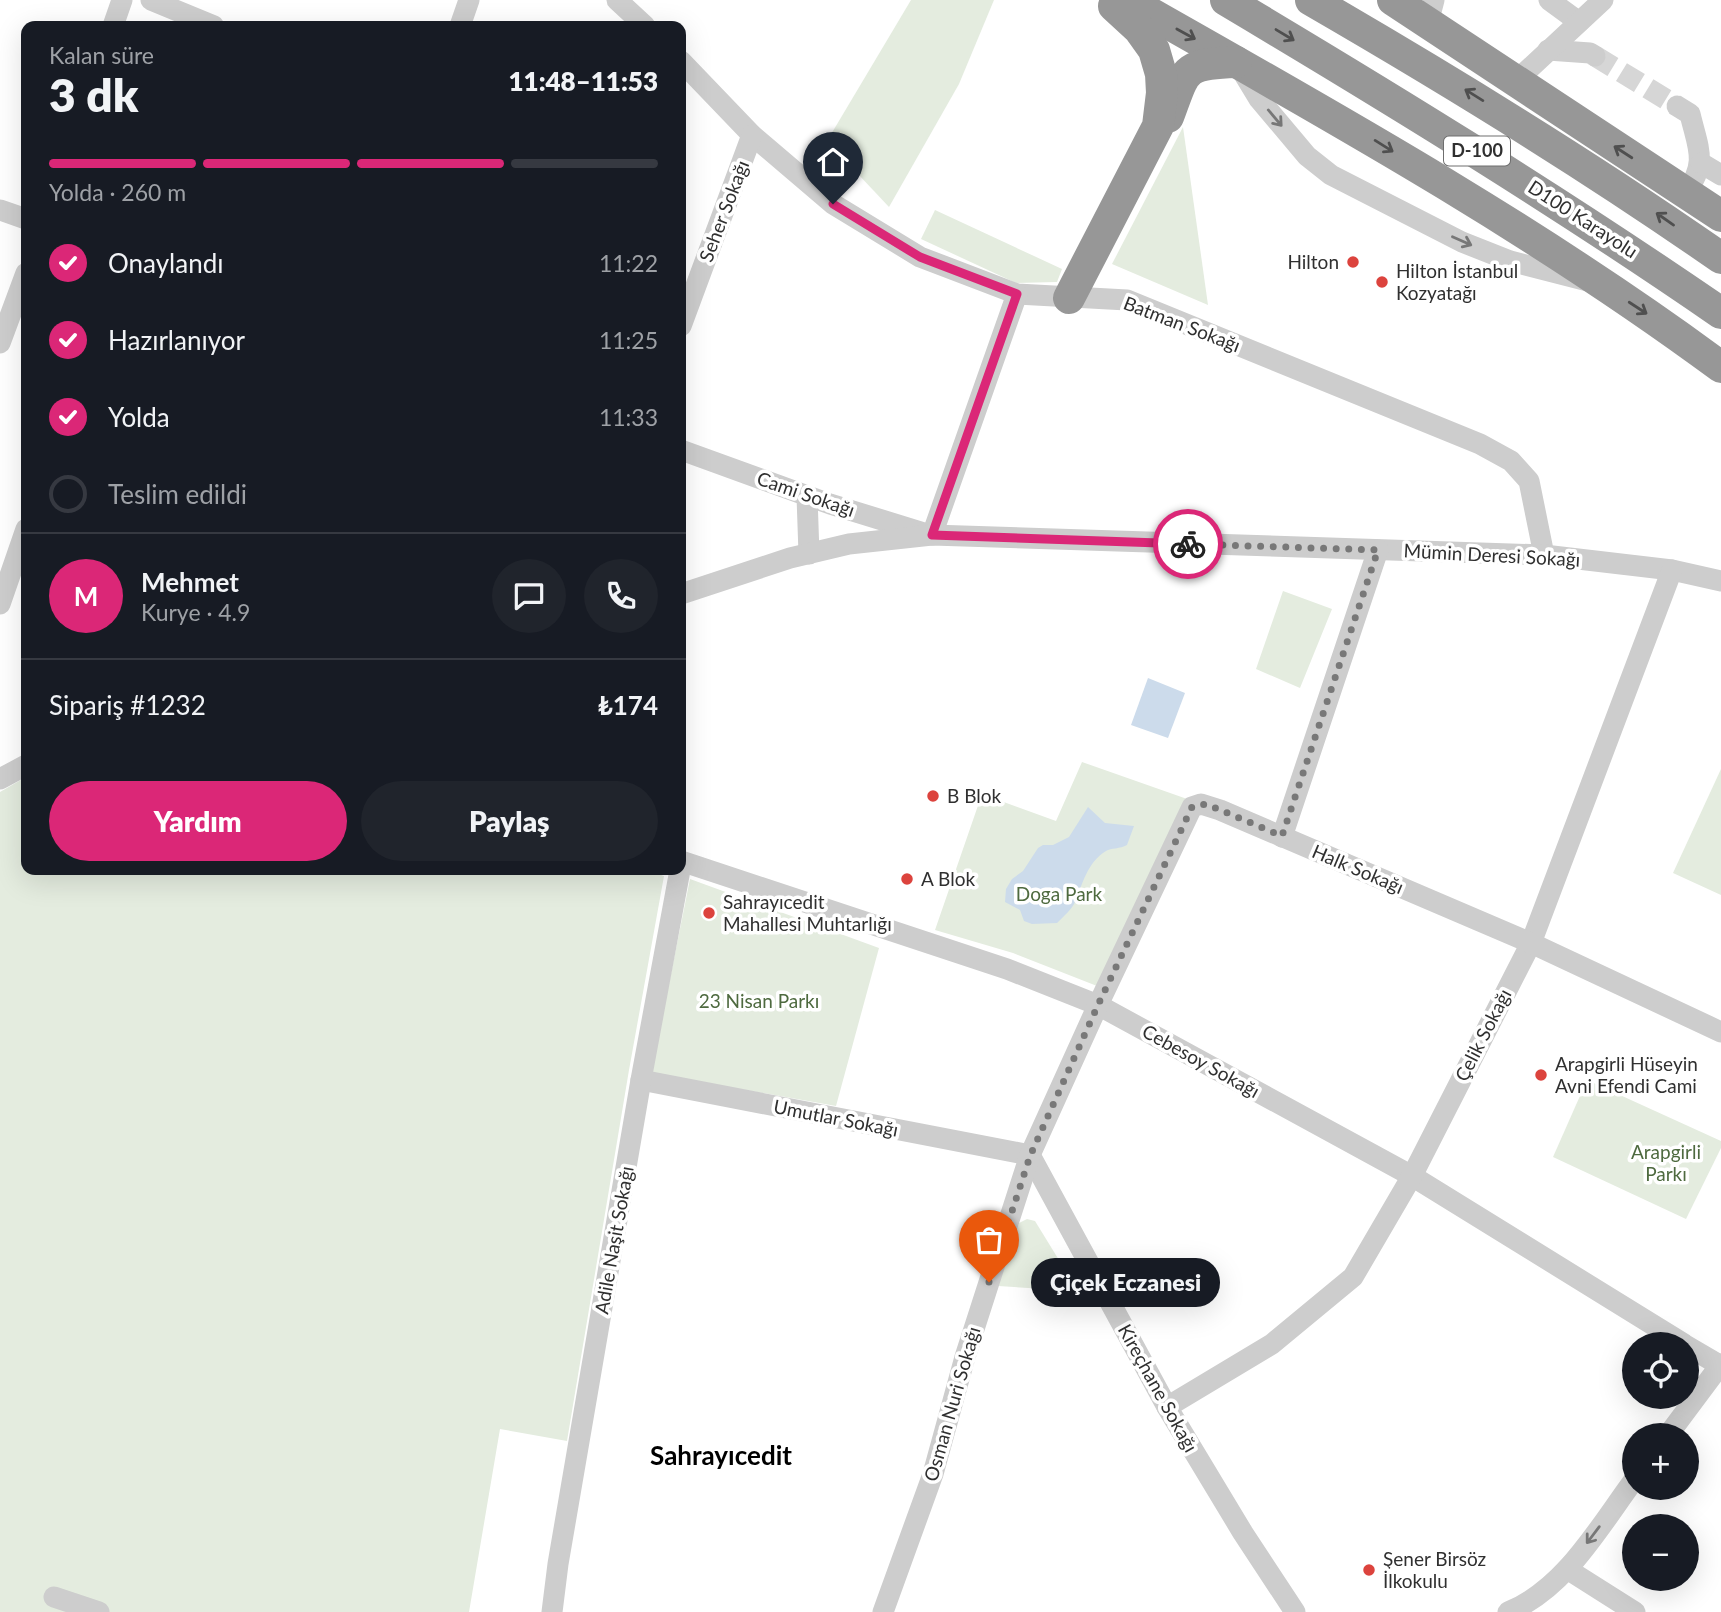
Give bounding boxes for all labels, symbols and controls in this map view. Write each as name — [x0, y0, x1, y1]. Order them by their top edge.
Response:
one-way arrow — [1176, 27, 1196, 41]
one-way arrow — [1275, 28, 1295, 42]
text: Kalan süre — [49, 41, 154, 69]
text: 11:48–11:53 — [508, 65, 658, 97]
text: 3 dk — [49, 67, 138, 122]
one-way arrow — [1465, 88, 1484, 103]
one-way arrow — [1267, 108, 1283, 126]
pin — [803, 132, 863, 204]
road number: D-100 — [1444, 136, 1510, 166]
one-way arrow — [1374, 139, 1393, 154]
icon: home — [814, 143, 852, 181]
one-way arrow — [1614, 145, 1633, 159]
street label: Seher Sokağı — [694, 157, 753, 265]
street label: D100 Karayolu — [1524, 175, 1642, 262]
text: Yolda · 260 m — [49, 178, 186, 206]
one-way arrow — [1656, 212, 1675, 226]
one-way arrow — [1451, 235, 1472, 248]
icon: check — [49, 244, 87, 282]
text: Onaylandı — [108, 247, 223, 279]
text: 11:22 — [599, 249, 658, 277]
place label: Hilton — [1287, 250, 1339, 273]
marker: Hilton — [1345, 254, 1361, 270]
place label: Hilton İstanbul Kozyatağı — [1396, 259, 1518, 304]
marker: Hilton İstanbul Kozyatağı — [1374, 274, 1390, 290]
street label: Batman Sokağı — [1120, 291, 1244, 356]
one-way arrow — [1628, 300, 1647, 315]
icon: check — [49, 321, 87, 359]
text: Hazırlanıyor — [108, 324, 245, 356]
text: 11:25 — [599, 326, 658, 354]
icon: check — [49, 398, 87, 436]
text: Yolda — [108, 401, 170, 433]
text: 11:33 — [599, 403, 658, 431]
street label: Cami Sokağı — [754, 466, 858, 521]
text: Teslim edildi — [108, 478, 247, 510]
courier — [1153, 509, 1223, 579]
icon: bike — [1169, 525, 1207, 563]
street label: Mümin Deresi Sokağı — [1403, 538, 1581, 571]
button: chat — [492, 559, 566, 633]
button: phone — [584, 559, 658, 633]
text: Mehmet — [141, 566, 239, 598]
text: M — [74, 580, 98, 612]
text: Kurye · 4.9 — [141, 598, 250, 626]
text: Sipariş #1232 — [49, 689, 206, 721]
text: ₺174 — [598, 689, 658, 721]
button: Yardım — [49, 781, 347, 861]
button: Paylaş — [361, 781, 658, 861]
place label: B Blok — [947, 784, 1001, 807]
marker: B Blok — [925, 788, 941, 804]
street label: Halk Sokağı — [1309, 839, 1407, 898]
place label: A Blok — [921, 867, 975, 890]
marker: A Blok — [899, 871, 915, 887]
park label: Doga Park — [1016, 882, 1103, 905]
place label: Sahrayıcedit Mahallesi Muhtarlığı — [723, 890, 892, 935]
marker: Sahrayıcedit Mahallesi Muhtarlığı — [701, 905, 717, 921]
street label: Çelik Sokağı — [1449, 985, 1516, 1085]
park label: 23 Nisan Parkı — [699, 989, 819, 1012]
street label: Cebesoy Sokağı — [1139, 1019, 1264, 1102]
place label: Arapgirli Hüseyin Avni Efendi Cami — [1555, 1052, 1698, 1097]
marker: Arapgirli Hüseyin Avni Efendi Cami — [1533, 1067, 1549, 1083]
street label: Umutlar Sokağı — [772, 1094, 900, 1141]
park label: Arapgirli Parkı — [1631, 1140, 1701, 1185]
street label: Adile Naşit Sokağı — [589, 1164, 638, 1316]
pin — [959, 1210, 1019, 1282]
icon: bag — [970, 1221, 1008, 1259]
callout: Çiçek Eczanesi — [1031, 1258, 1220, 1306]
text: Çiçek Eczanesi — [1050, 1268, 1201, 1296]
street label: Kireçhane Sokağı — [1114, 1320, 1203, 1456]
street label: Osman Nuri Sokağı — [918, 1324, 985, 1484]
map controls — [1622, 1332, 1699, 1591]
button: locate — [1622, 1332, 1699, 1409]
button: + — [1622, 1423, 1699, 1500]
district label: Sahrayıcedit — [650, 1439, 792, 1471]
button: − — [1622, 1514, 1699, 1591]
one-way arrow — [1586, 1525, 1601, 1543]
place label: Şener Birsöz İlkokulu — [1383, 1547, 1486, 1592]
marker: Şener Birsöz İlkokulu — [1361, 1562, 1377, 1578]

